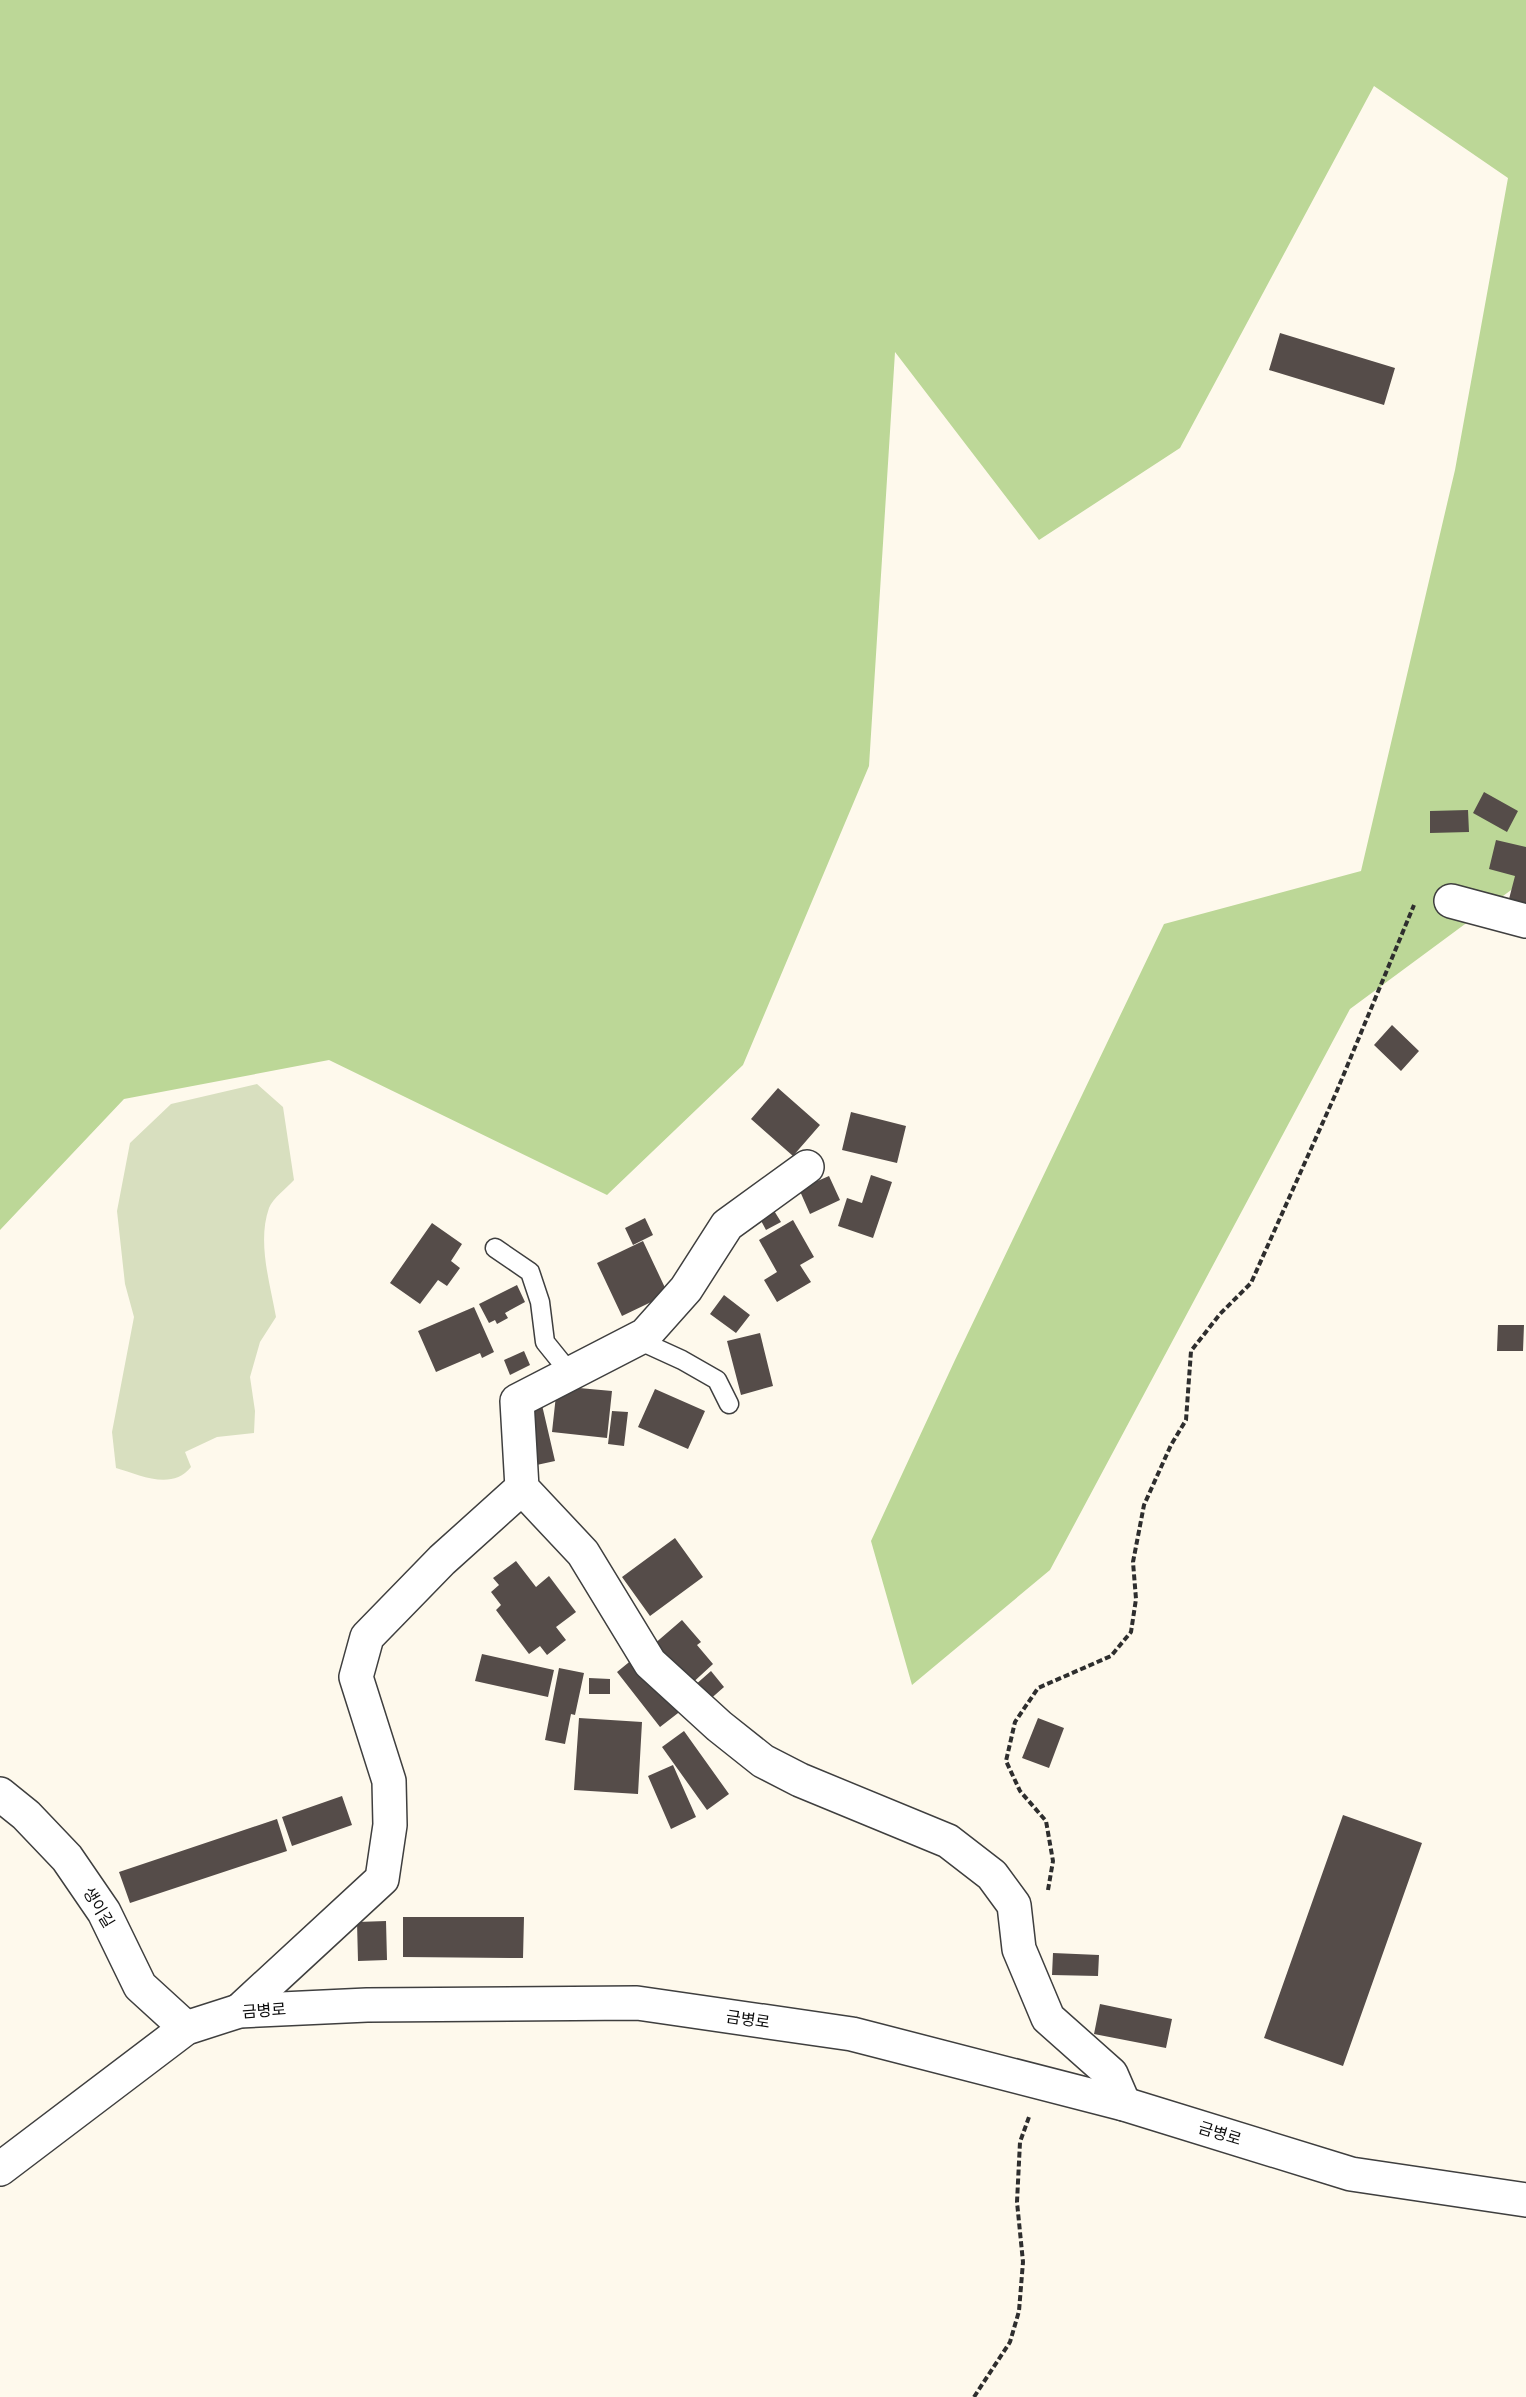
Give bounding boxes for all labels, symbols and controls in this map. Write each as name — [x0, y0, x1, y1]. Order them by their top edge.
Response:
street label: 생이길 — [78, 1882, 120, 1932]
street label: 금병로 — [241, 1997, 287, 2023]
street label: 금병로 — [725, 2005, 772, 2033]
street label: 금병로 — [1196, 2116, 1245, 2150]

